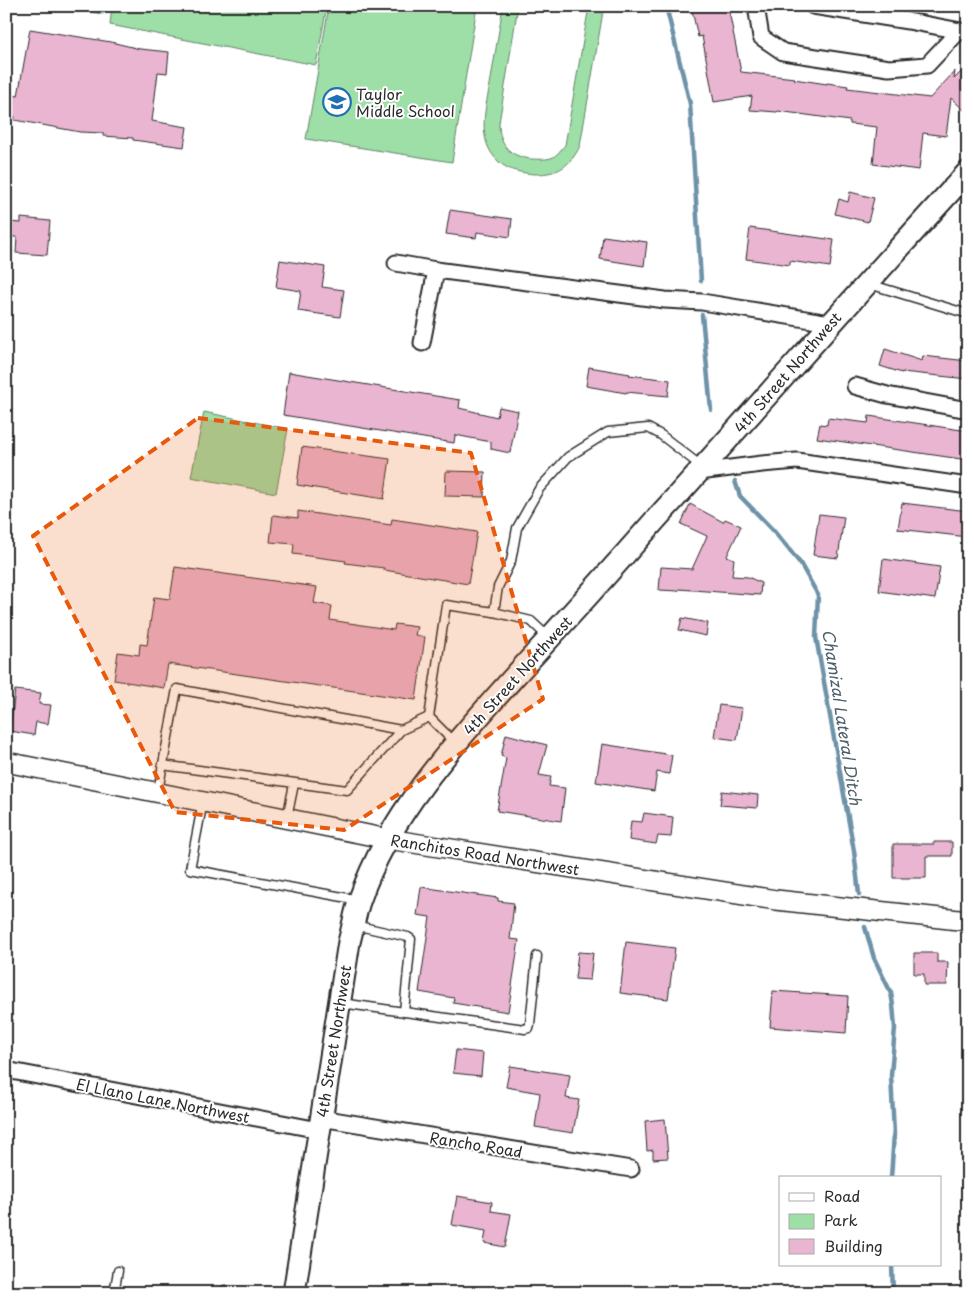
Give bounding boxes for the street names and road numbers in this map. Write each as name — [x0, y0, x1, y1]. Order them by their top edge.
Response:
street label: 4th Street Northwest — [728, 306, 846, 438]
street label: 4th Street Northwest — [457, 610, 577, 740]
street label: Ranchitos Road Northwest — [389, 828, 581, 880]
street label: 4th Street Northwest — [310, 963, 356, 1119]
street label: El Llano Lane Northwest — [74, 1072, 252, 1128]
street label: Rancho Road — [428, 1125, 524, 1163]

